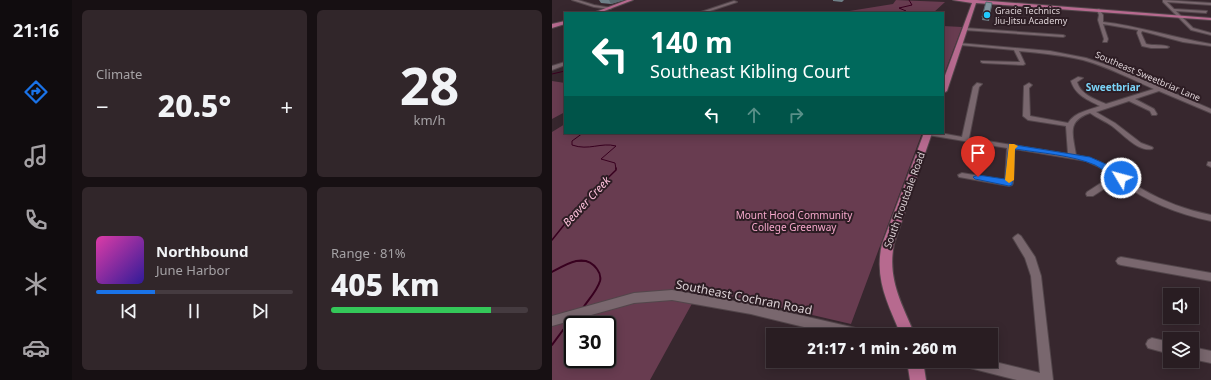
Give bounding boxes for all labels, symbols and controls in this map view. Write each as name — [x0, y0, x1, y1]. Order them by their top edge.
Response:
place label: Gracie Technics Jiu-Jitsu Academy — [994, 4, 1068, 27]
marker: Gracie Technics Jiu-Jitsu Academy — [982, 10, 992, 20]
text: 21:16 — [13, 18, 59, 42]
text: 140 m — [650, 23, 733, 61]
icon: left — [584, 28, 636, 80]
text: 28 — [400, 49, 459, 120]
street label: Southeast Sweetbriar Lane — [1094, 49, 1202, 103]
text: Southeast Kibling Court — [650, 59, 850, 83]
text: Climate — [96, 65, 142, 83]
icon: directions — [22, 78, 50, 106]
district label: Sweetbriar — [1086, 81, 1140, 93]
text: 20.5° — [158, 85, 231, 126]
text: − — [96, 91, 109, 121]
text: + — [280, 91, 293, 121]
icon: left — [701, 104, 723, 126]
icon: ahead — [743, 104, 765, 126]
icon: right — [785, 104, 807, 126]
text: km/h — [414, 111, 445, 129]
pin — [961, 136, 995, 177]
icon: music — [22, 142, 50, 170]
icon: arrive — [967, 142, 989, 164]
street label: South Troutdale Road — [880, 150, 928, 250]
position arrow — [1100, 157, 1142, 199]
water label: Beaver Creek — [559, 172, 613, 229]
icon: phone — [22, 206, 50, 234]
park label: Mount Hood Community College Greenway — [736, 208, 853, 234]
text: Northbound — [156, 241, 248, 261]
text: Range · 81% — [331, 244, 406, 262]
text: June Harbor — [156, 261, 230, 279]
text: 405 km — [331, 264, 440, 305]
icon: climate — [22, 270, 50, 298]
street label: Southeast Cochran Road — [674, 275, 814, 319]
map controls — [1163, 288, 1199, 368]
button: sound — [1163, 288, 1199, 324]
icon: previous — [118, 300, 140, 322]
icon: pause — [183, 300, 205, 322]
icon: next — [249, 300, 271, 322]
speed limit sign: 30 — [564, 316, 616, 368]
button: layers — [1163, 332, 1199, 368]
icon: car — [22, 334, 50, 362]
text: 21:17 · 1 min · 260 m — [807, 338, 957, 358]

